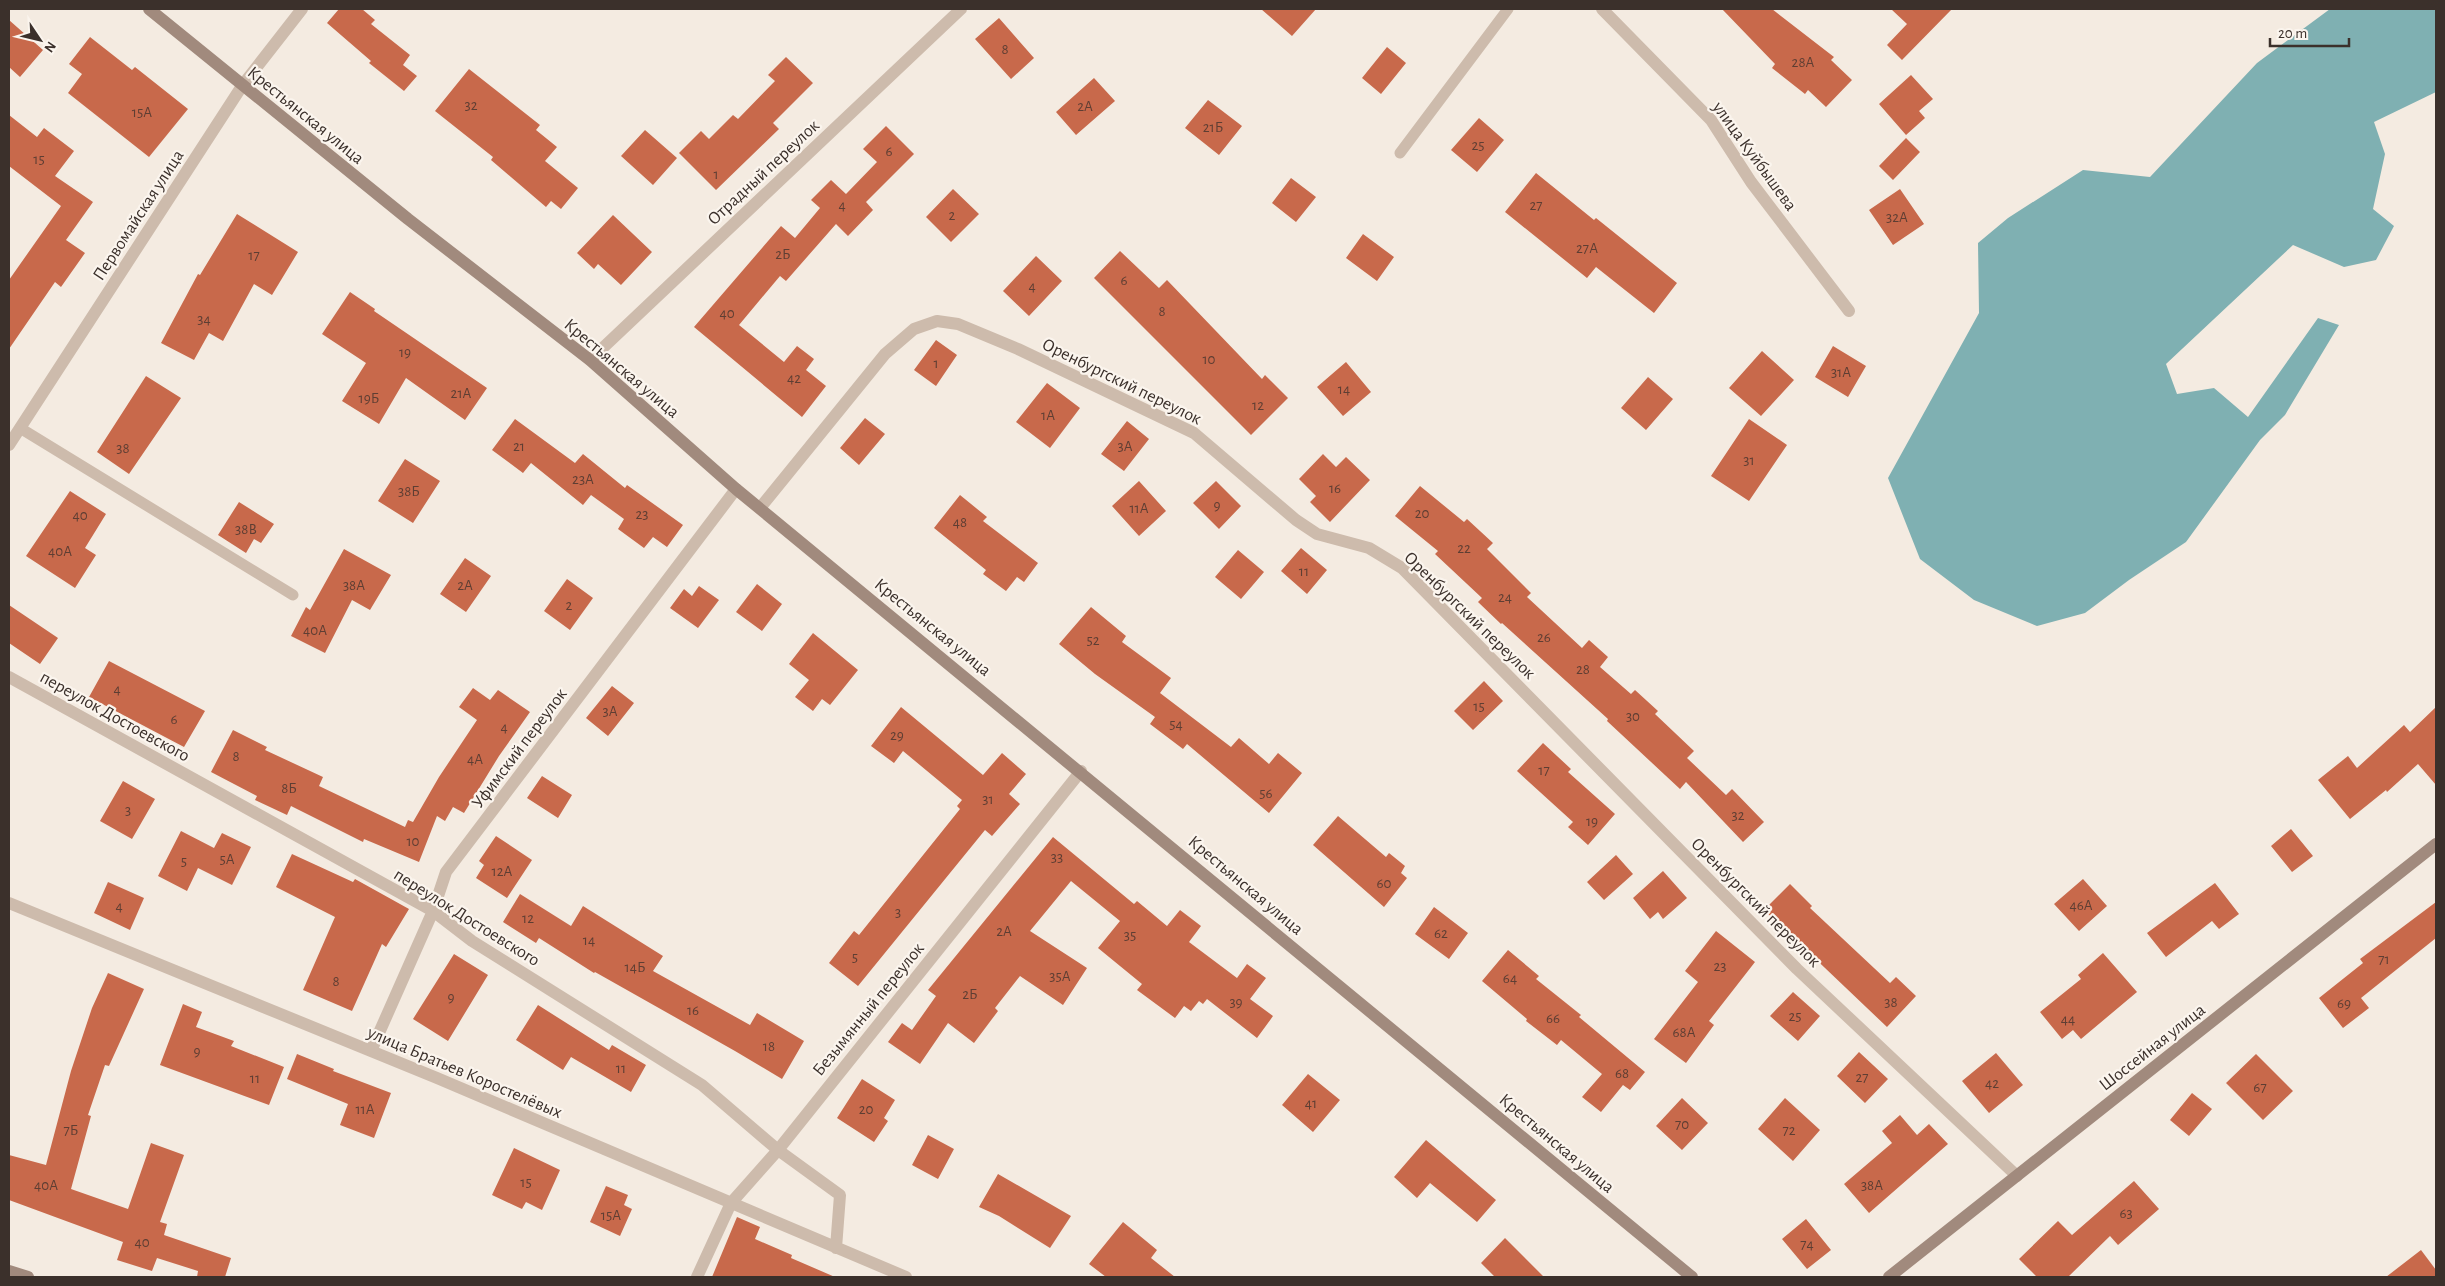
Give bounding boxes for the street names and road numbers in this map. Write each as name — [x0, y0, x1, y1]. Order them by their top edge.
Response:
street label: Крестьянская улица — [244, 63, 367, 168]
street label: улица Куйбышева — [1708, 97, 1801, 215]
street label: Отрадный переулок — [704, 116, 823, 229]
street label: Первомайская улица — [90, 147, 188, 284]
street label: Крестьянская улица — [560, 316, 682, 422]
street label: Оренбургский переулок — [1039, 335, 1205, 429]
street label: Оренбургский переулок — [1400, 548, 1540, 683]
street label: Крестьянская улица — [871, 575, 994, 680]
street label: переулок Достоевского — [37, 668, 192, 765]
street label: Уфимский переулок — [469, 685, 571, 812]
street label: Крестьянская улица — [1184, 833, 1306, 939]
street label: Оренбургский переулок — [1687, 834, 1825, 971]
street label: переулок Достоевского — [390, 866, 542, 970]
street label: Безымянный переулок — [810, 939, 928, 1080]
street label: Шоссейная улица — [2096, 1001, 2209, 1095]
street label: улица Братьев Коростелёвых — [364, 1023, 565, 1122]
street label: Крестьянская улица — [1495, 1091, 1617, 1197]

